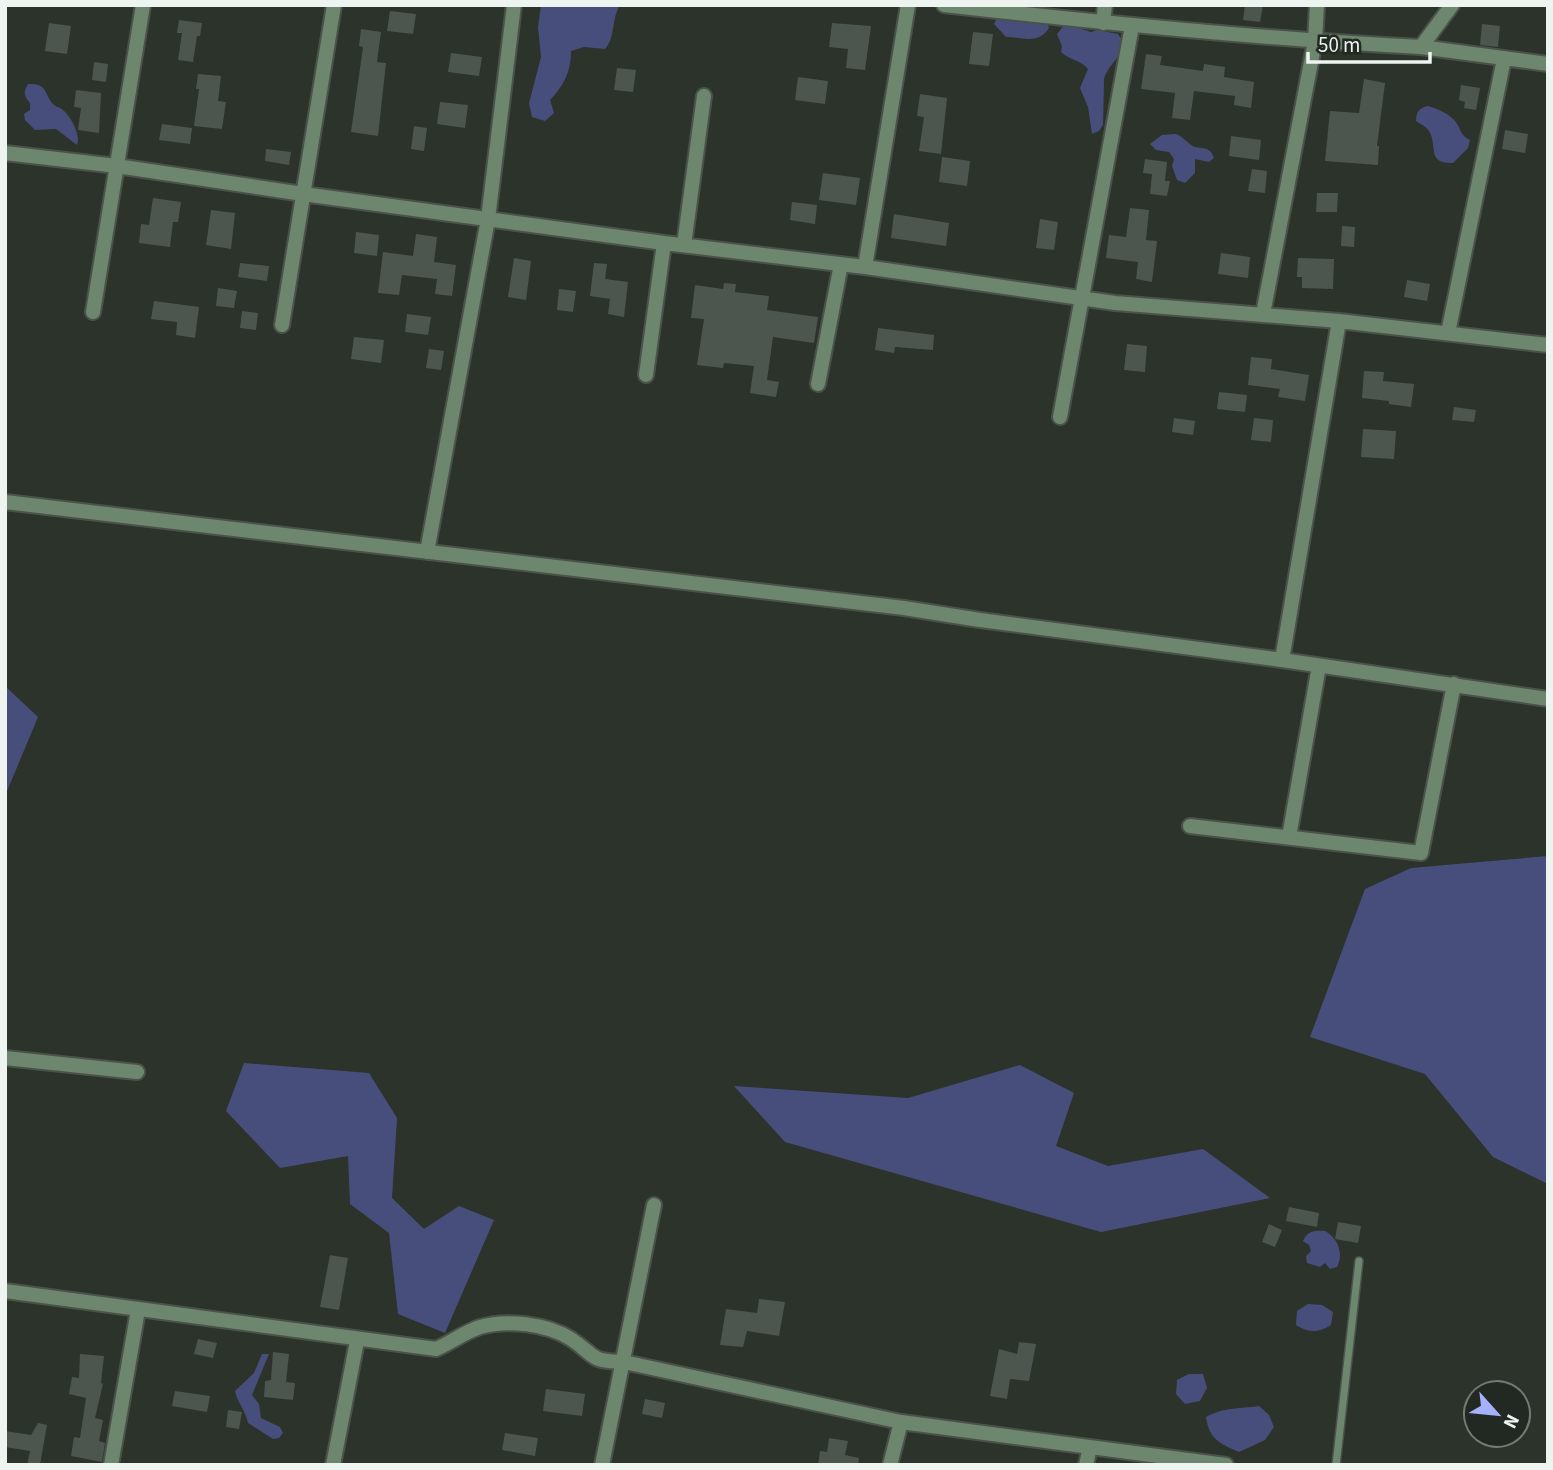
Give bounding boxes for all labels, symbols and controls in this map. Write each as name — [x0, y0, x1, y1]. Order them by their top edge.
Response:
scale bar — [1308, 21, 1430, 65]
text: 50 m — [1318, 30, 1360, 60]
north arrow — [1462, 1379, 1532, 1449]
text: N — [1496, 1409, 1526, 1433]

